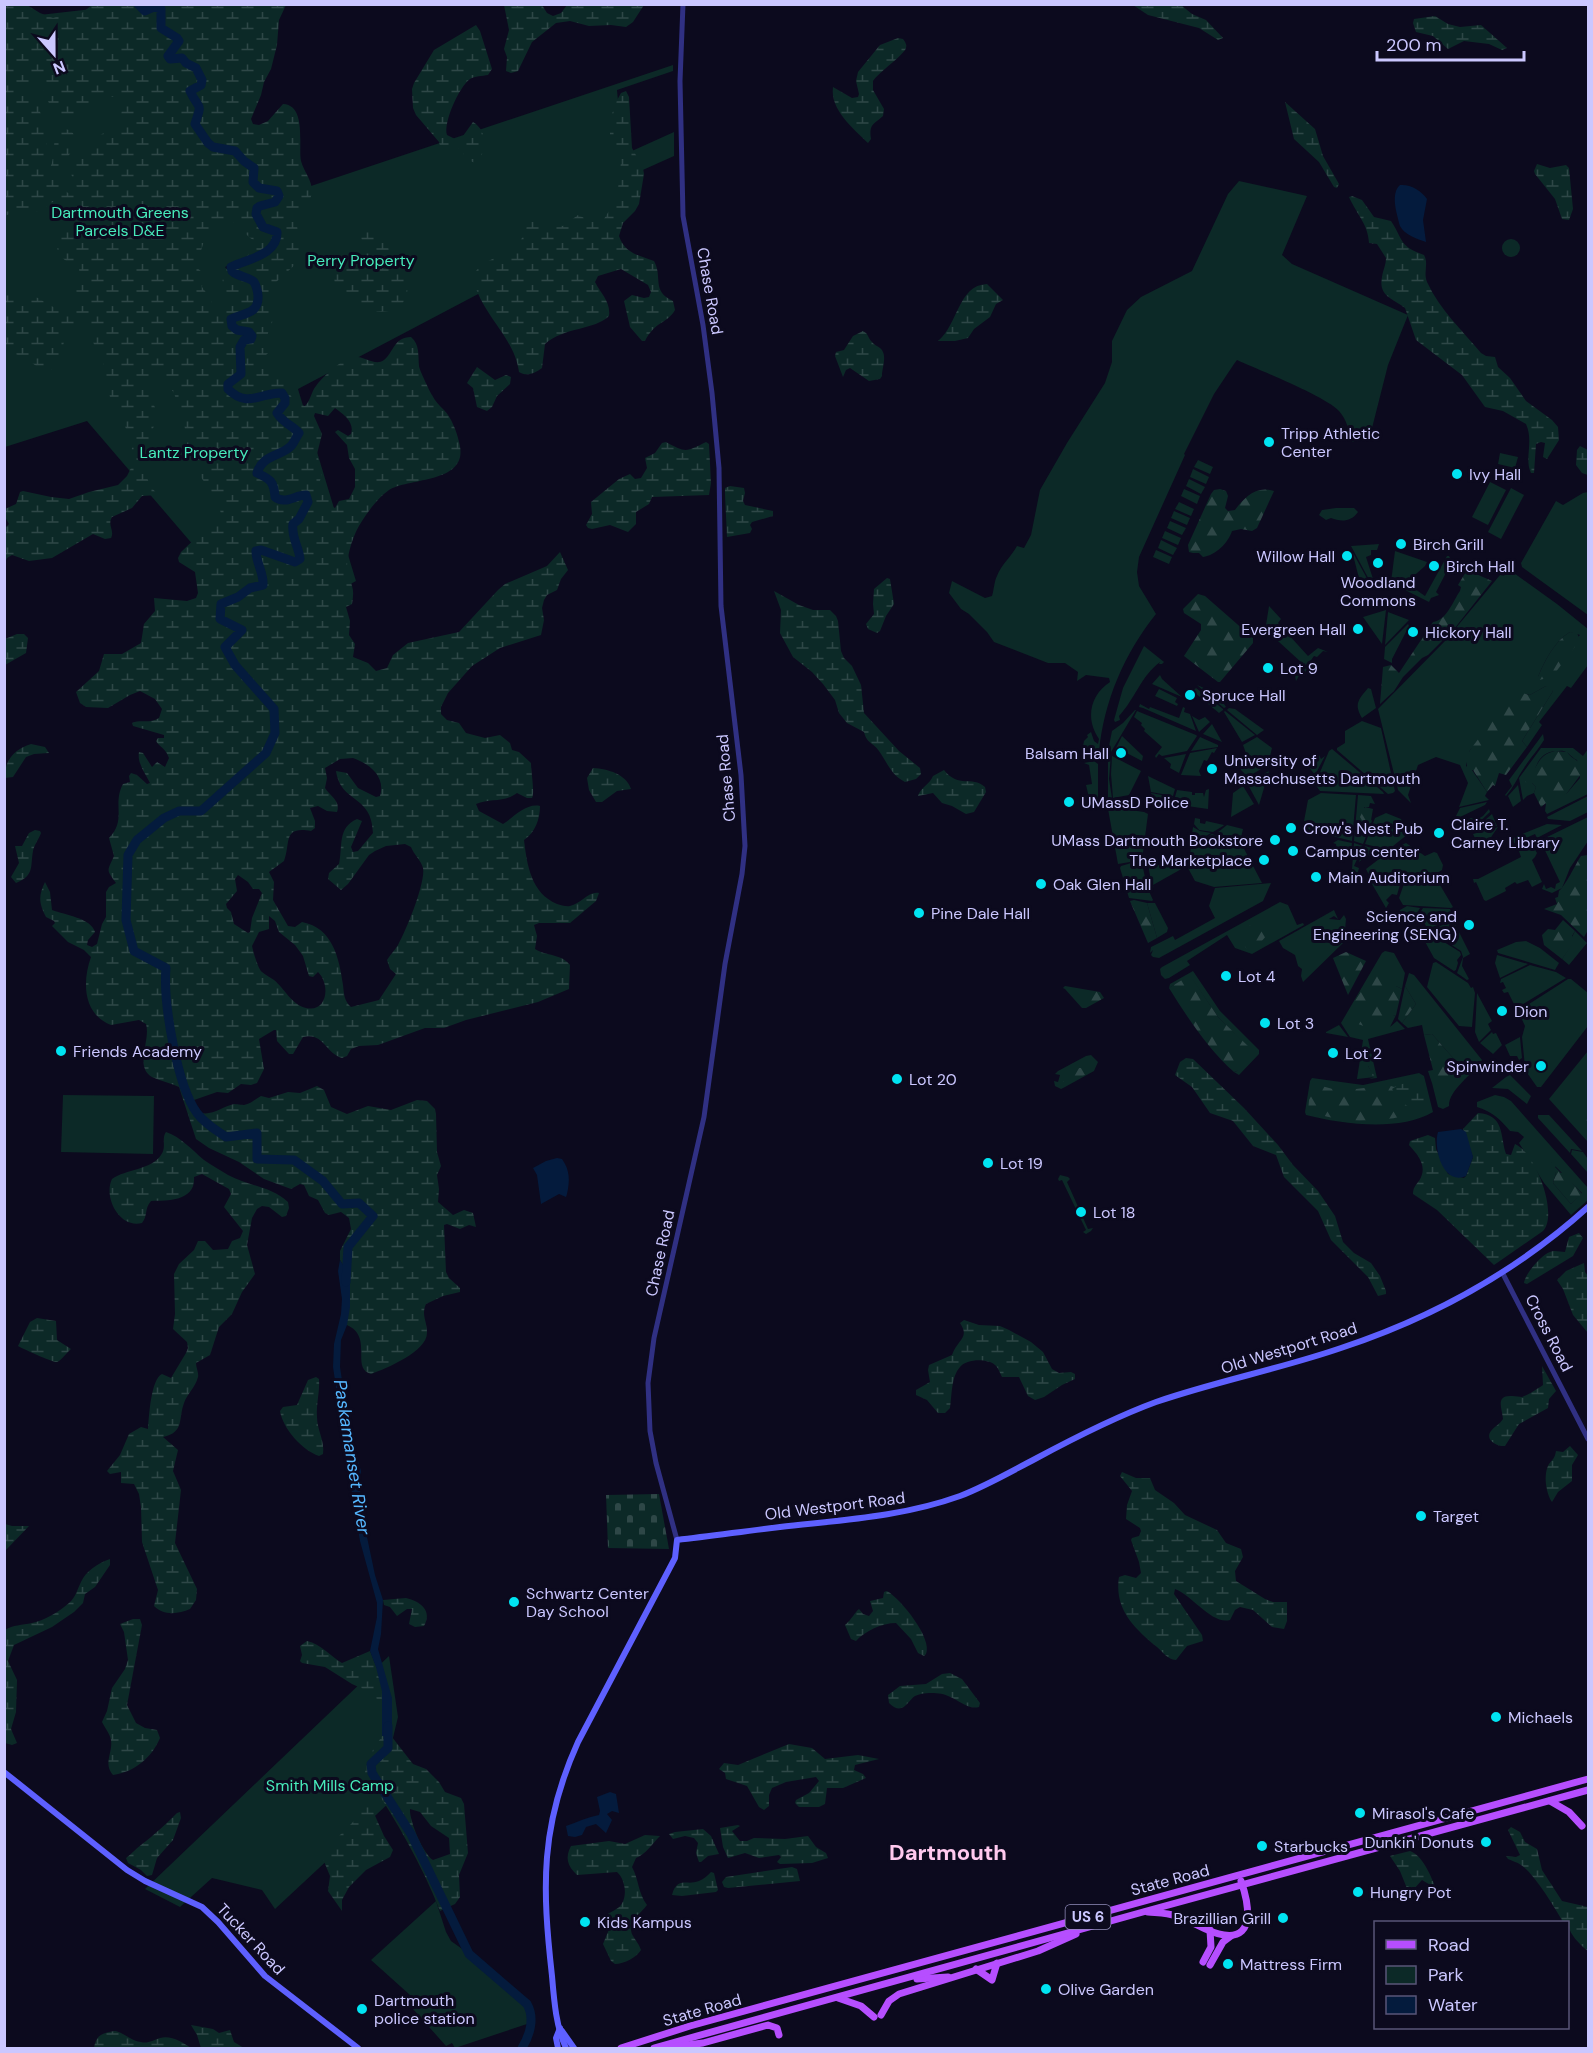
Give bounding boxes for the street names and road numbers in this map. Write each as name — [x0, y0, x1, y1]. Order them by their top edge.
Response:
street label: Chase Road — [692, 246, 728, 336]
street label: Chase Road — [712, 733, 740, 823]
street label: Chase Road — [641, 1208, 679, 1298]
street label: Cross Road — [1521, 1291, 1577, 1375]
street label: Old Westport Road — [1218, 1317, 1360, 1379]
street label: Old Westport Road — [764, 1487, 906, 1525]
street label: State Road — [1128, 1859, 1212, 1901]
street label: Tucker Road — [212, 1899, 290, 1979]
road number: US 6 — [1066, 1905, 1110, 1929]
street label: State Road — [660, 1989, 744, 2031]

